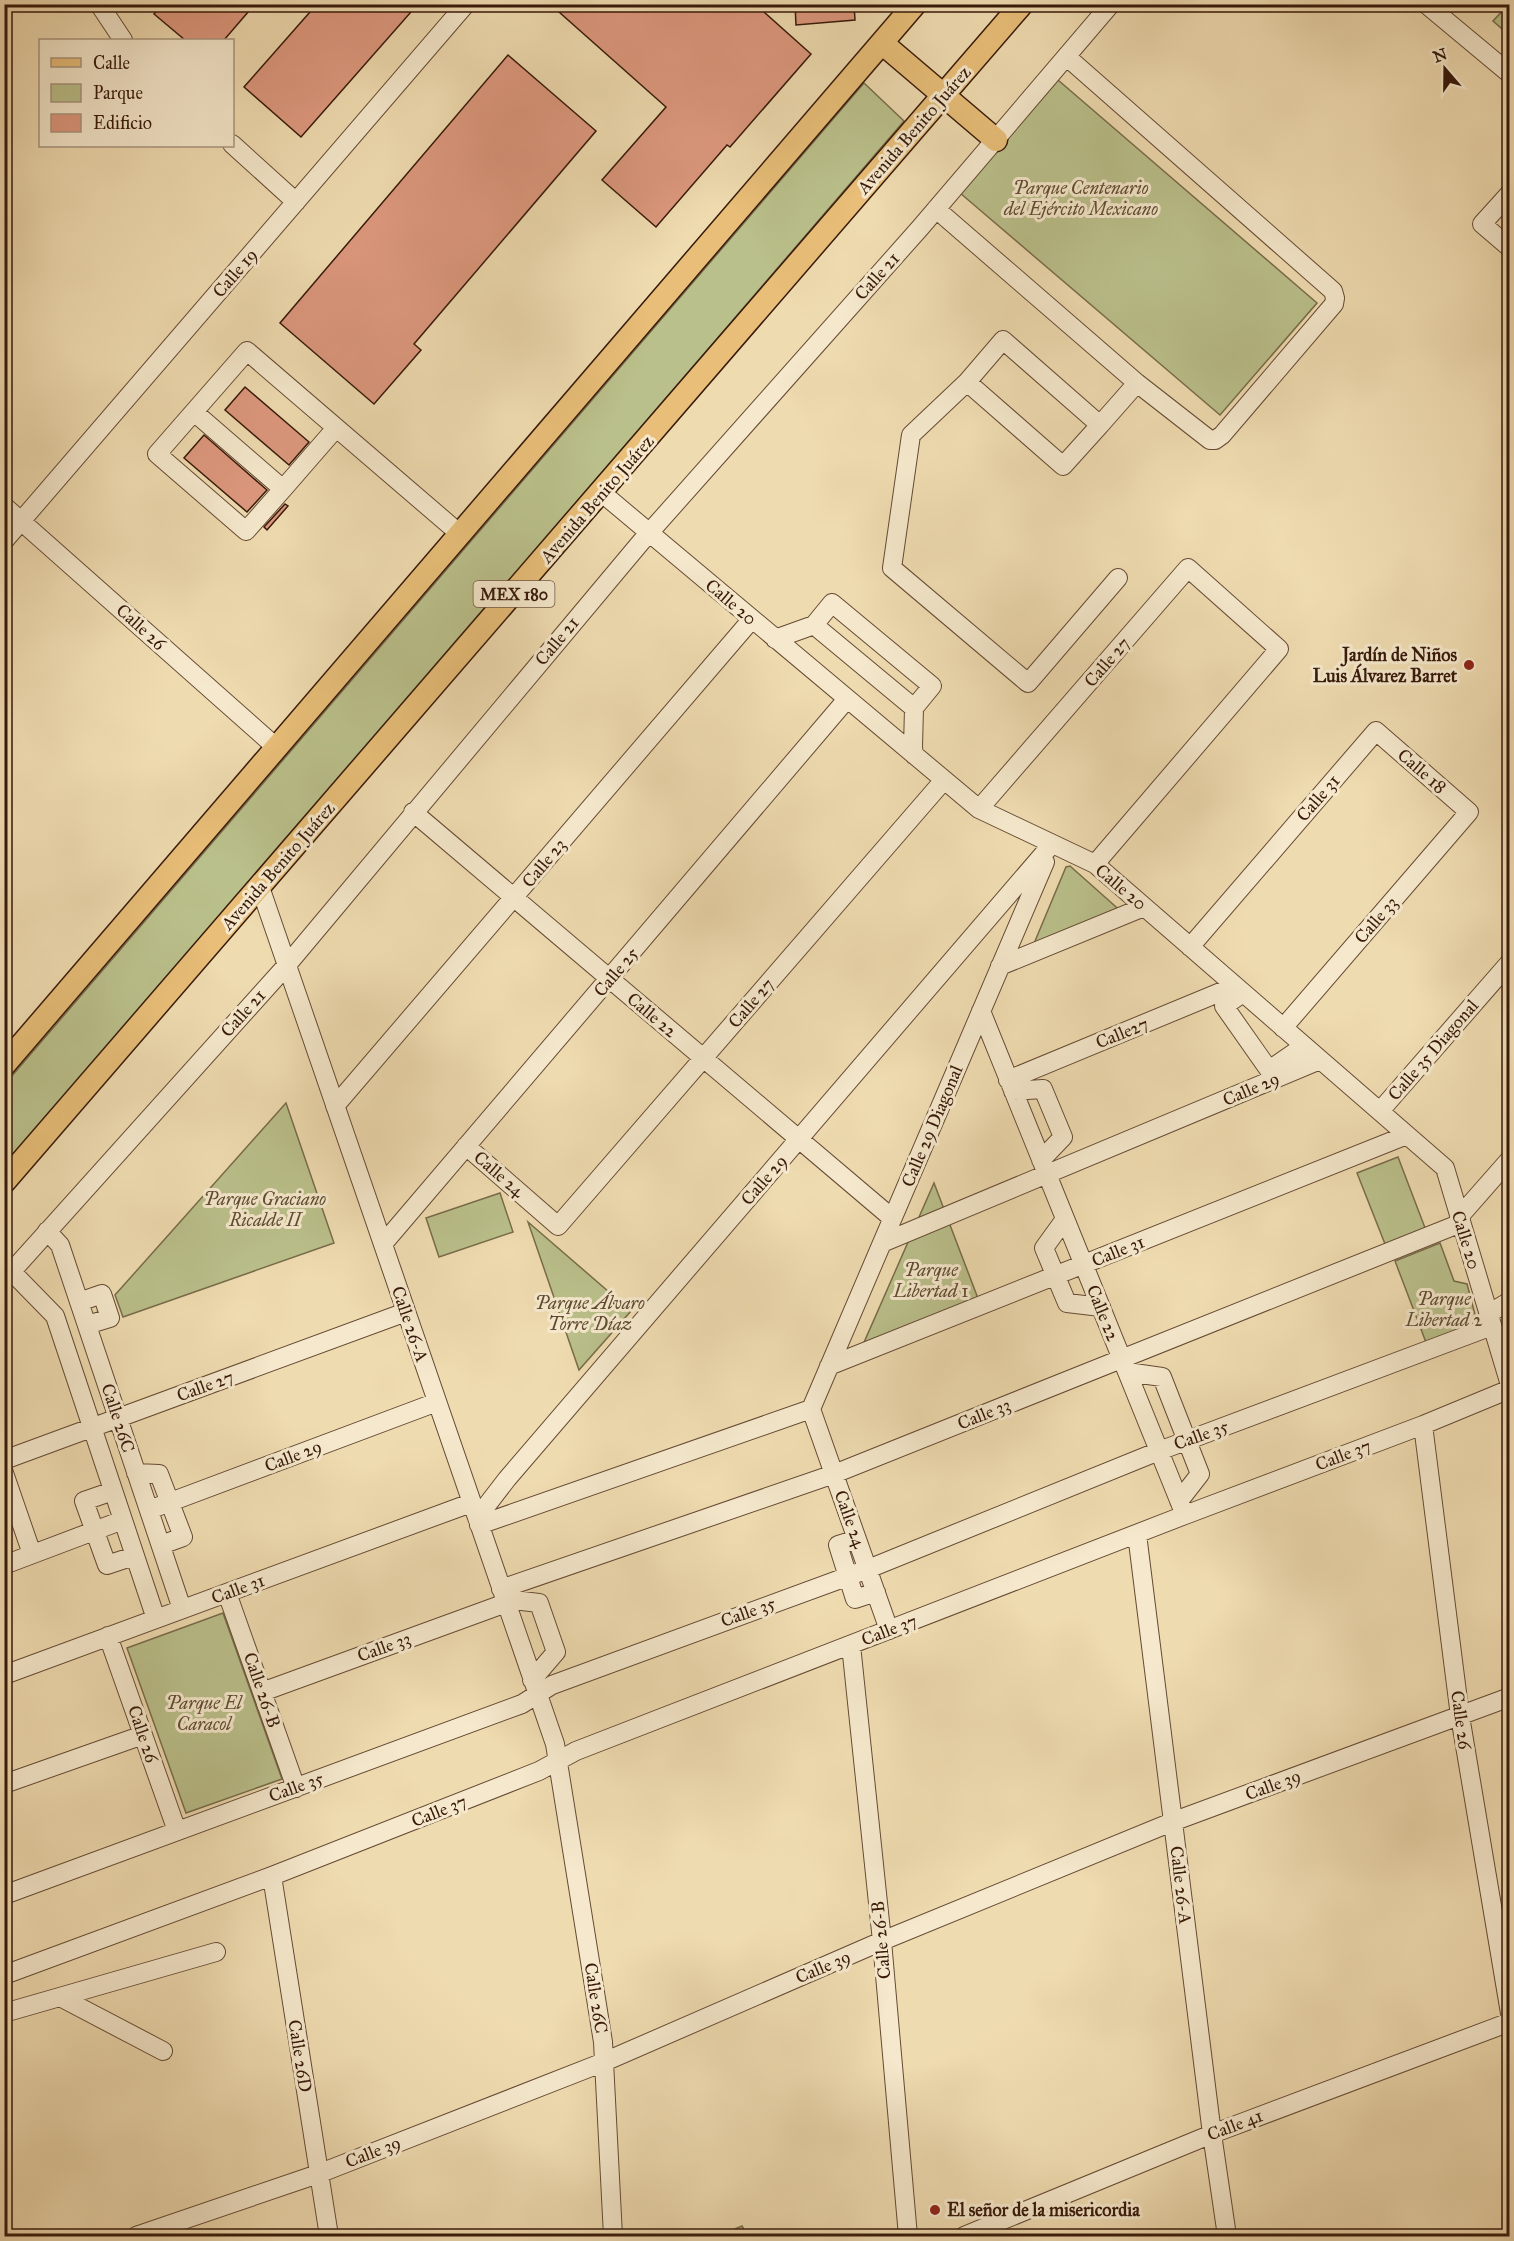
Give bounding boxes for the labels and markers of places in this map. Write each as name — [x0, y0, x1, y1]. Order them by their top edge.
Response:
place label: Jardín de Niños Luis Álvarez Barret — [1313, 644, 1458, 687]
marker: Jardín de Niños Luis Álvarez Barret — [1462, 658, 1476, 672]
place label: El señor de la misericordia — [947, 2199, 1140, 2221]
marker: El señor de la misericordia — [928, 2203, 942, 2217]

